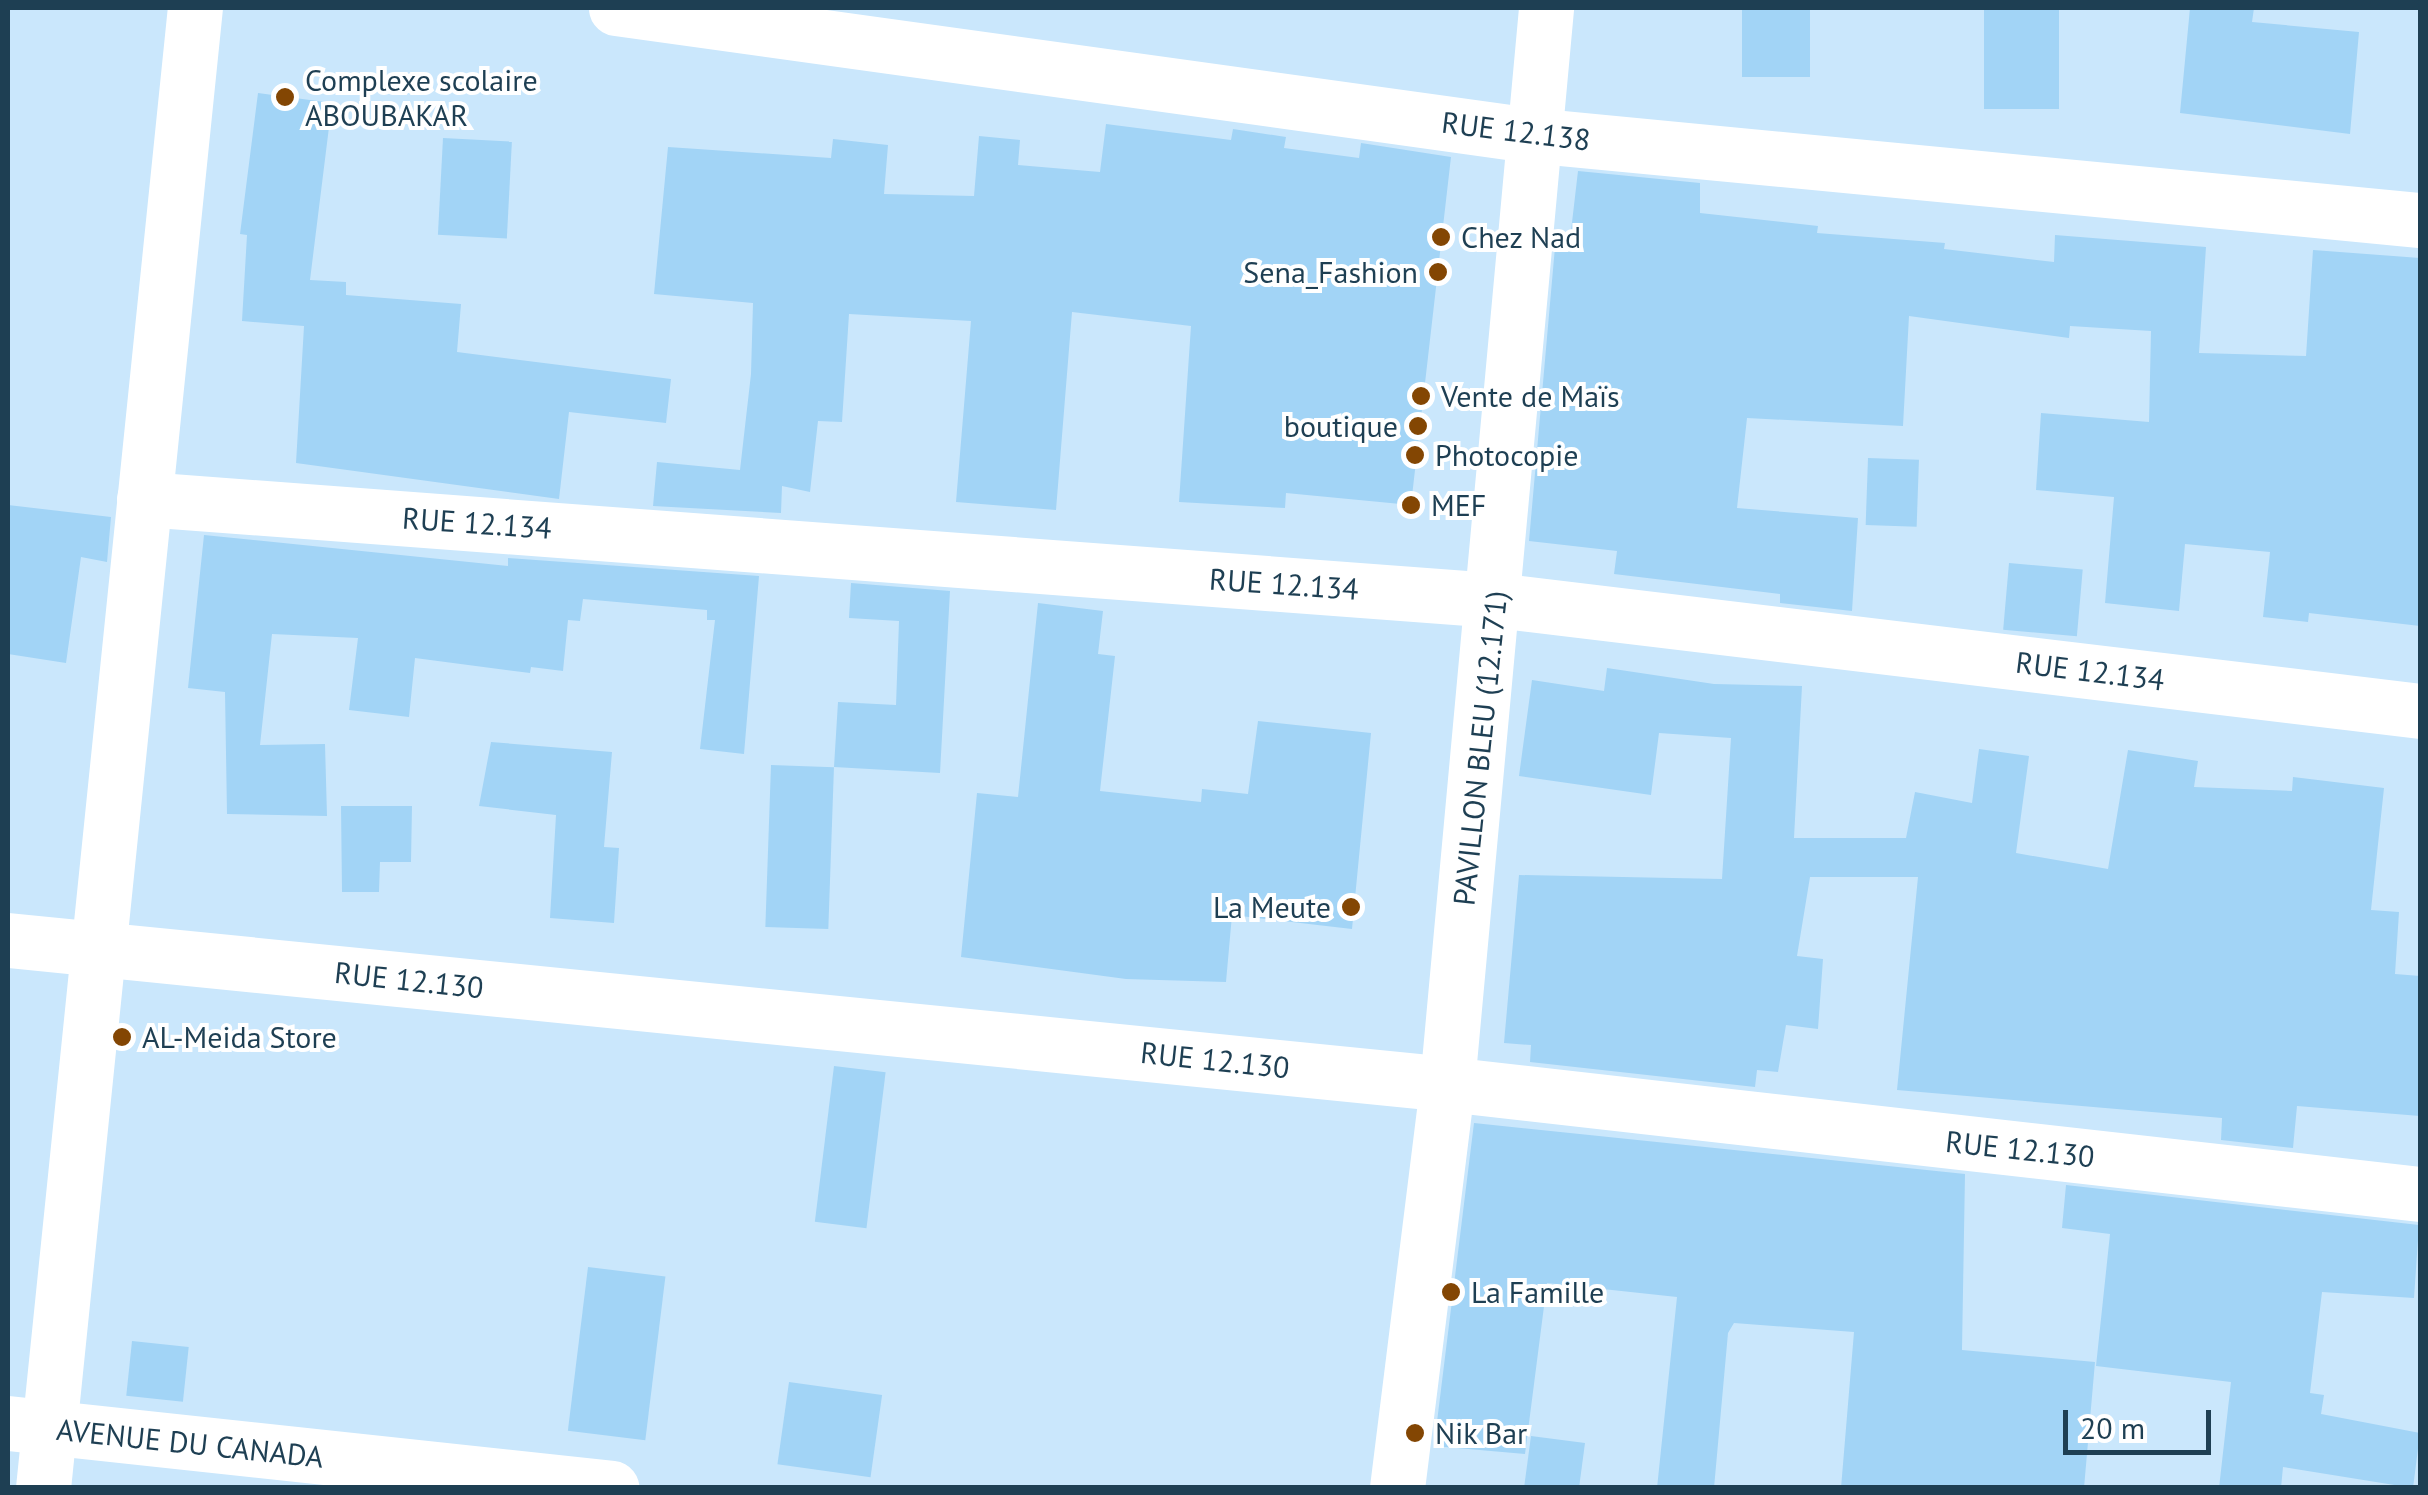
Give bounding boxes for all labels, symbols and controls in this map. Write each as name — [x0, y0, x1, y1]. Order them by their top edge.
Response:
place label: Complexe scolaire ABOUBAKAR — [305, 62, 538, 132]
marker: Complexe scolaire ABOUBAKAR — [274, 86, 296, 108]
street label: RUE 12.138 — [1440, 104, 1592, 158]
place label: Chez Nad — [1461, 219, 1582, 255]
marker: Chez Nad — [1430, 226, 1452, 248]
place label: Sena_Fashion — [1243, 254, 1418, 290]
marker: Sena_Fashion — [1427, 261, 1449, 283]
place label: Vente de Maïs — [1441, 378, 1620, 414]
marker: Vente de Maïs — [1410, 385, 1432, 407]
place label: boutique — [1284, 408, 1398, 444]
marker: boutique — [1407, 415, 1429, 437]
place label: Photocopie — [1435, 437, 1579, 473]
marker: Photocopie — [1404, 444, 1426, 466]
place label: MEF — [1431, 487, 1486, 523]
marker: MEF — [1400, 494, 1422, 516]
street label: RUE 12.134 — [401, 500, 553, 546]
street label: RUE 12.134 — [1208, 561, 1360, 607]
street label: PAVILLON BLEU (12.171) — [1446, 589, 1514, 907]
street label: RUE 12.134 — [2014, 644, 2166, 698]
place label: La Meute — [1213, 889, 1331, 925]
marker: La Meute — [1340, 896, 1362, 918]
street label: RUE 12.130 — [333, 954, 485, 1006]
place label: AL-Meida Store — [142, 1019, 337, 1055]
marker: AL-Meida Store — [111, 1026, 133, 1048]
street label: RUE 12.130 — [1139, 1034, 1291, 1086]
street label: RUE 12.130 — [1944, 1123, 2096, 1175]
place label: La Famille — [1471, 1274, 1604, 1310]
marker: La Famille — [1440, 1281, 1462, 1303]
scale bar — [2068, 1390, 2216, 1452]
text: 20 m — [2080, 1408, 2145, 1447]
street label: AVENUE DU CANADA — [55, 1411, 325, 1475]
place label: Nik Bar — [1435, 1415, 1528, 1451]
marker: Nik Bar — [1404, 1422, 1426, 1444]

